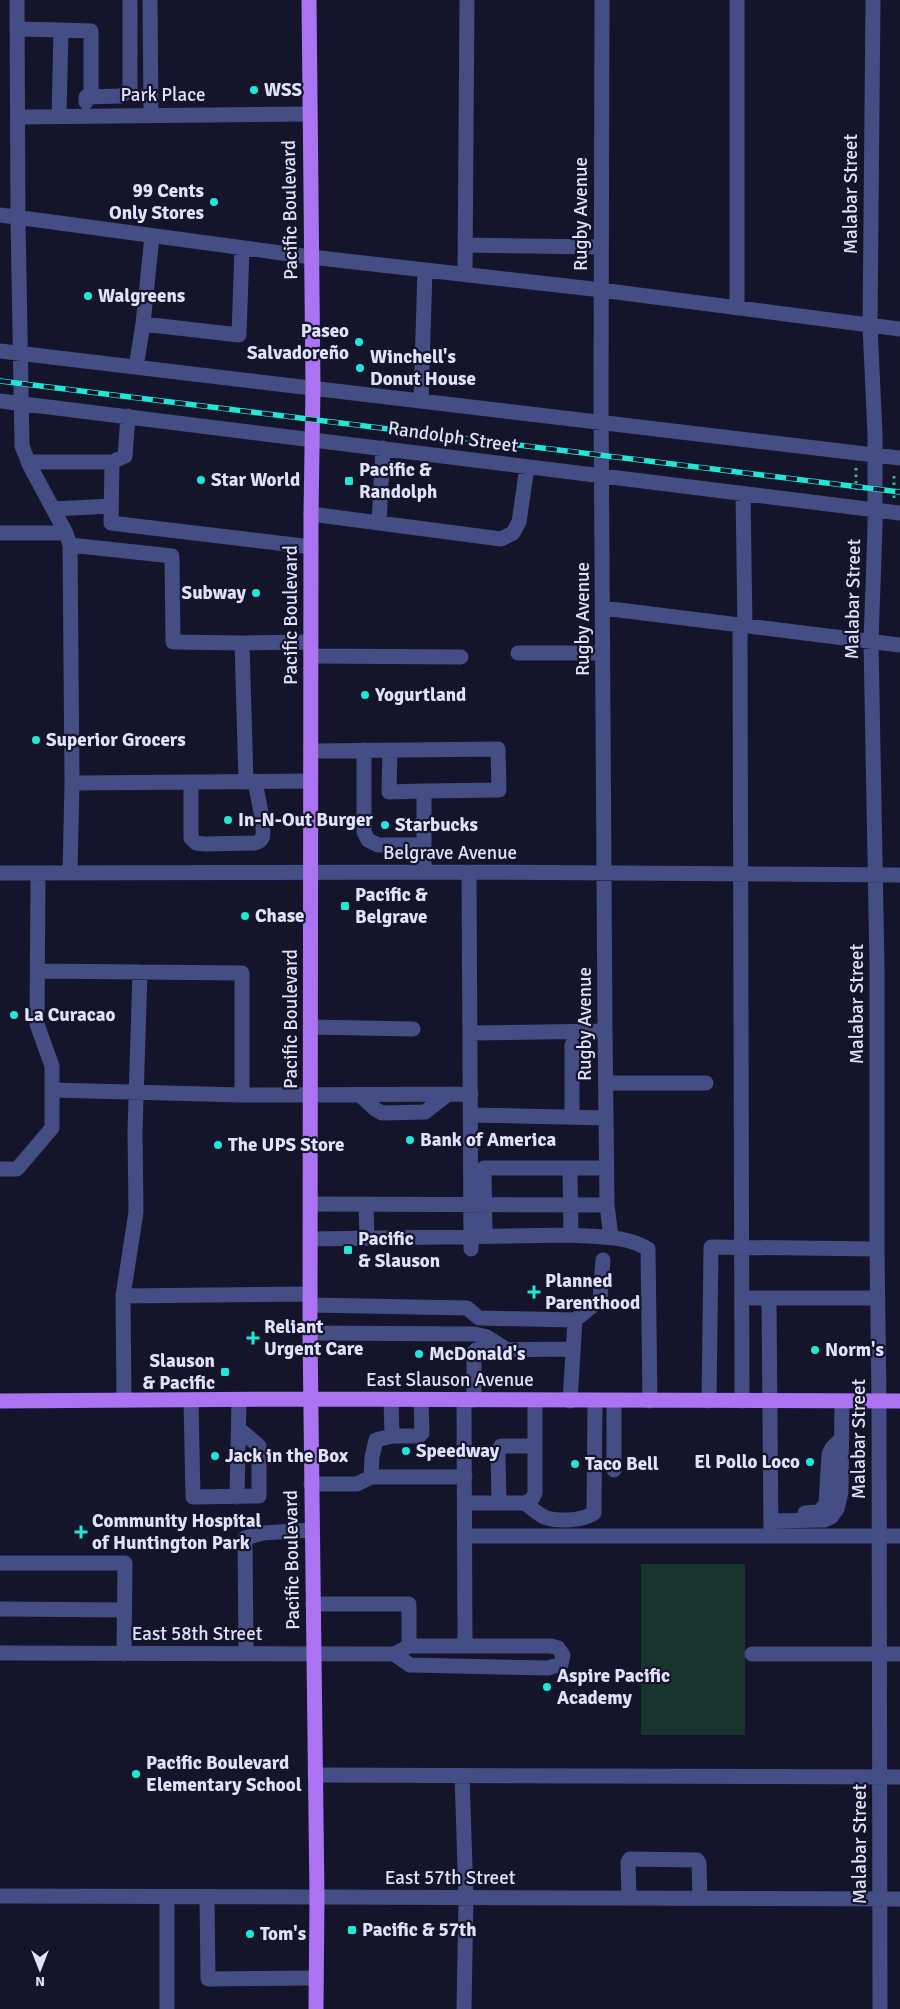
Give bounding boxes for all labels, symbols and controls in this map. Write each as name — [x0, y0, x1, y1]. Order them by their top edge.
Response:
place label: WSS — [264, 78, 303, 102]
street label: Park Place — [120, 83, 206, 107]
marker: WSS — [248, 84, 260, 96]
street label: Malabar Street — [839, 133, 863, 254]
street label: Pacific Boulevard — [277, 140, 303, 280]
street label: Rugby Avenue — [569, 157, 593, 271]
place label: 99 Cents Only Stores — [109, 179, 204, 225]
marker: 99 Cents Only Stores — [208, 196, 220, 208]
place label: Walgreens — [98, 284, 185, 308]
marker: Walgreens — [82, 290, 94, 302]
place label: Paseo Salvadoreño — [247, 319, 349, 365]
marker: Paseo Salvadoreño — [353, 336, 365, 348]
place label: Winchell's Donut House — [370, 345, 476, 391]
marker: Winchell's Donut House — [354, 362, 366, 374]
street label: Randolph Street — [387, 416, 520, 458]
place label: Pacific & Randolph — [359, 458, 437, 504]
place label: Star World — [211, 468, 300, 492]
marker: Star World — [195, 474, 207, 486]
marker: Pacific & Randolph — [343, 475, 355, 487]
street label: Malabar Street — [840, 538, 866, 659]
street label: Pacific Boulevard — [279, 545, 303, 685]
street label: Rugby Avenue — [571, 562, 595, 676]
place label: Subway — [182, 581, 247, 605]
marker: Subway — [250, 587, 262, 599]
place label: Yogurtland — [374, 683, 466, 707]
marker: Yogurtland — [359, 689, 371, 701]
place label: Superior Grocers — [46, 728, 186, 752]
marker: Superior Grocers — [30, 734, 42, 746]
place label: In-N-Out Burger — [238, 808, 373, 832]
place label: Starbucks — [395, 813, 478, 837]
marker: In-N-Out Burger — [222, 814, 234, 826]
marker: Starbucks — [379, 819, 391, 831]
street label: Belgrave Avenue — [383, 841, 517, 865]
place label: Pacific & Belgrave — [355, 883, 428, 929]
marker: Pacific & Belgrave — [339, 900, 351, 912]
place label: Chase — [255, 904, 305, 928]
marker: Chase — [239, 910, 251, 922]
street label: Malabar Street — [845, 943, 869, 1064]
street label: Pacific Boulevard — [279, 949, 303, 1089]
street label: Rugby Avenue — [573, 967, 597, 1081]
place label: La Curacao — [24, 1003, 115, 1027]
marker: La Curacao — [8, 1009, 20, 1021]
place label: Bank of America — [420, 1128, 556, 1152]
place label: The UPS Store — [228, 1133, 345, 1157]
marker: Bank of America — [404, 1134, 416, 1146]
marker: The UPS Store — [212, 1139, 224, 1151]
place label: Pacific & Slauson — [358, 1227, 440, 1273]
marker: Pacific & Slauson — [342, 1244, 354, 1256]
place label: Planned Parenthood — [545, 1269, 640, 1315]
marker: Planned Parenthood — [527, 1285, 541, 1299]
place label: Reliant Urgent Care — [264, 1315, 363, 1361]
marker: Reliant Urgent Care — [246, 1331, 260, 1345]
place label: Norm's — [825, 1338, 884, 1362]
place label: McDonald's — [429, 1342, 525, 1366]
marker: Norm's — [809, 1344, 821, 1356]
marker: McDonald's — [413, 1348, 425, 1360]
place label: Slauson & Pacific — [143, 1349, 215, 1395]
marker: Slauson & Pacific — [219, 1366, 231, 1378]
street label: East Slauson Avenue — [366, 1368, 534, 1392]
street label: Malabar Street — [847, 1378, 871, 1499]
place label: Speedway — [416, 1439, 500, 1463]
place label: Jack in the Box — [225, 1444, 349, 1468]
marker: Speedway — [400, 1445, 412, 1457]
marker: Jack in the Box — [209, 1450, 221, 1462]
place label: El Pollo Loco — [694, 1450, 800, 1474]
place label: Taco Bell — [585, 1452, 659, 1476]
marker: El Pollo Loco — [804, 1456, 816, 1468]
marker: Taco Bell — [569, 1458, 581, 1470]
street label: Pacific Boulevard — [279, 1490, 305, 1630]
place label: Community Hospital of Huntington Park — [92, 1509, 261, 1555]
marker: Community Hospital of Huntington Park — [74, 1525, 88, 1539]
street label: East 58th Street — [132, 1622, 263, 1646]
place label: Aspire Pacific Academy — [557, 1664, 670, 1710]
marker: Aspire Pacific Academy — [541, 1681, 553, 1693]
place label: Pacific Boulevard Elementary School — [146, 1751, 302, 1797]
marker: Pacific Boulevard Elementary School — [130, 1768, 142, 1780]
street label: Malabar Street — [848, 1783, 872, 1904]
street label: East 57th Street — [385, 1866, 516, 1890]
place label: Pacific & 57th — [362, 1918, 477, 1942]
place label: Tom's — [260, 1922, 306, 1946]
marker: Pacific & 57th — [346, 1924, 358, 1936]
marker: Tom's — [244, 1928, 256, 1940]
north arrow — [15, 1944, 65, 1994]
text: N — [35, 1973, 45, 1990]

